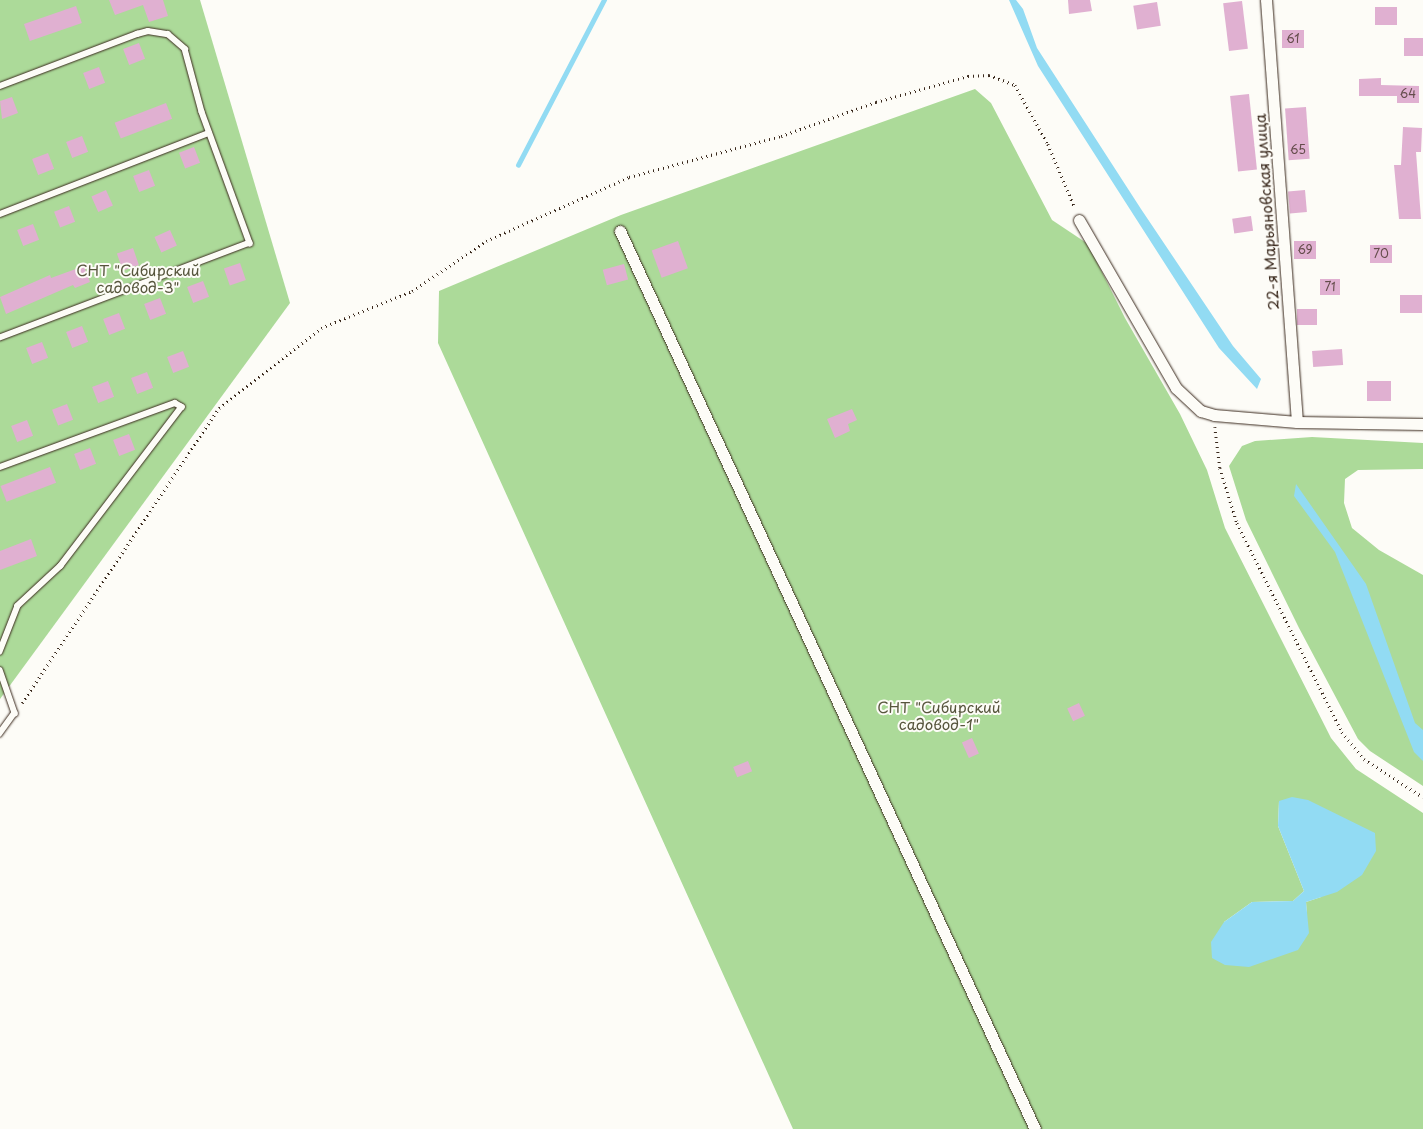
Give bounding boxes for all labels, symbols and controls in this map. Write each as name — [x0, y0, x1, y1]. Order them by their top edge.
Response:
house number: 61 — [1286, 32, 1300, 46]
house number: 64 — [1400, 87, 1416, 101]
street label: 22-я Марьяновская улица — [1250, 112, 1282, 312]
house number: 65 — [1290, 143, 1306, 157]
house number: 69 — [1297, 243, 1313, 257]
house number: 70 — [1373, 247, 1389, 261]
park label: СНТ "Сибирский садовод-3" — [76, 260, 200, 295]
house number: 71 — [1324, 280, 1336, 294]
park label: СНТ "Сибирский садовод-1" — [877, 697, 1001, 732]

